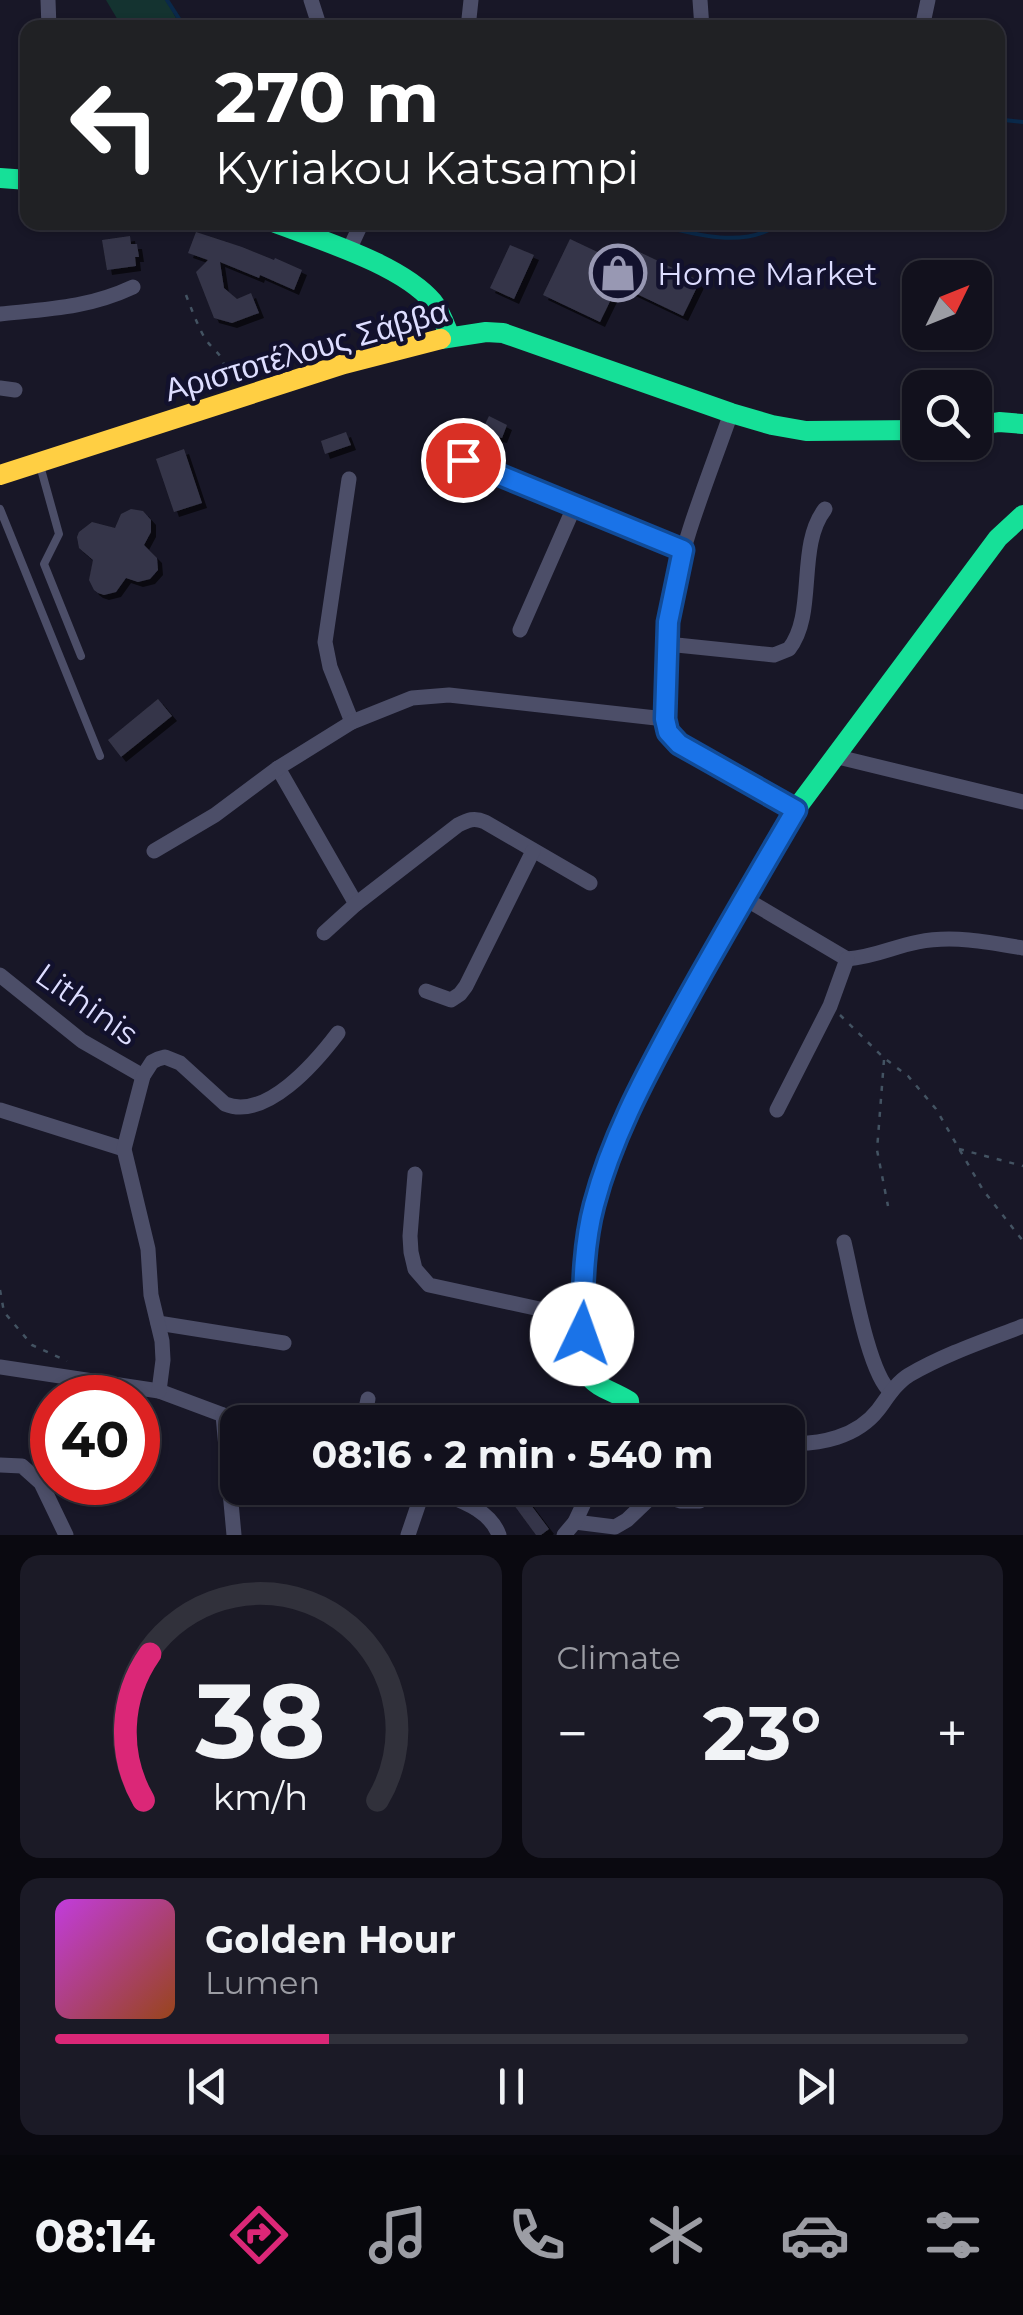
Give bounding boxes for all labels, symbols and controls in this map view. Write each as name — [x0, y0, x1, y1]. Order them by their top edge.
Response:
text: 270 m — [215, 54, 439, 140]
icon: left — [50, 60, 180, 190]
text: Kyriakou Katsampi — [215, 140, 639, 195]
shop icon: Home Market — [588, 243, 648, 303]
place label: Home Market — [657, 254, 878, 293]
north arrow — [902, 260, 992, 350]
map controls — [902, 260, 992, 460]
street label: Αριστοτέλους Σάββα — [160, 291, 452, 409]
button: search — [902, 370, 992, 460]
pin — [421, 418, 506, 503]
icon: arrive — [436, 433, 491, 488]
street label: Lithinis — [28, 955, 146, 1053]
position arrow — [530, 1282, 634, 1386]
speed limit sign: 40 — [30, 1375, 160, 1505]
text: 08:16 · 2 min · 540 m — [312, 1431, 713, 1478]
text: Climate — [557, 1638, 681, 1677]
text: 38 — [195, 1657, 326, 1784]
text: 23° — [703, 1687, 822, 1779]
text: − — [557, 1700, 588, 1767]
text: + — [936, 1700, 968, 1767]
text: km/h — [213, 1775, 308, 1819]
text: Golden Hour — [205, 1916, 456, 1963]
text: Lumen — [205, 1963, 320, 2002]
icon: previous — [180, 2059, 235, 2114]
icon: pause — [484, 2059, 539, 2114]
icon: next — [788, 2059, 843, 2114]
icon: directions — [224, 2200, 294, 2270]
icon: music — [363, 2200, 433, 2270]
icon: phone — [502, 2200, 572, 2270]
icon: climate — [641, 2200, 711, 2270]
icon: car — [780, 2200, 850, 2270]
icon: filters — [918, 2200, 988, 2270]
text: 08:14 — [34, 2208, 155, 2263]

